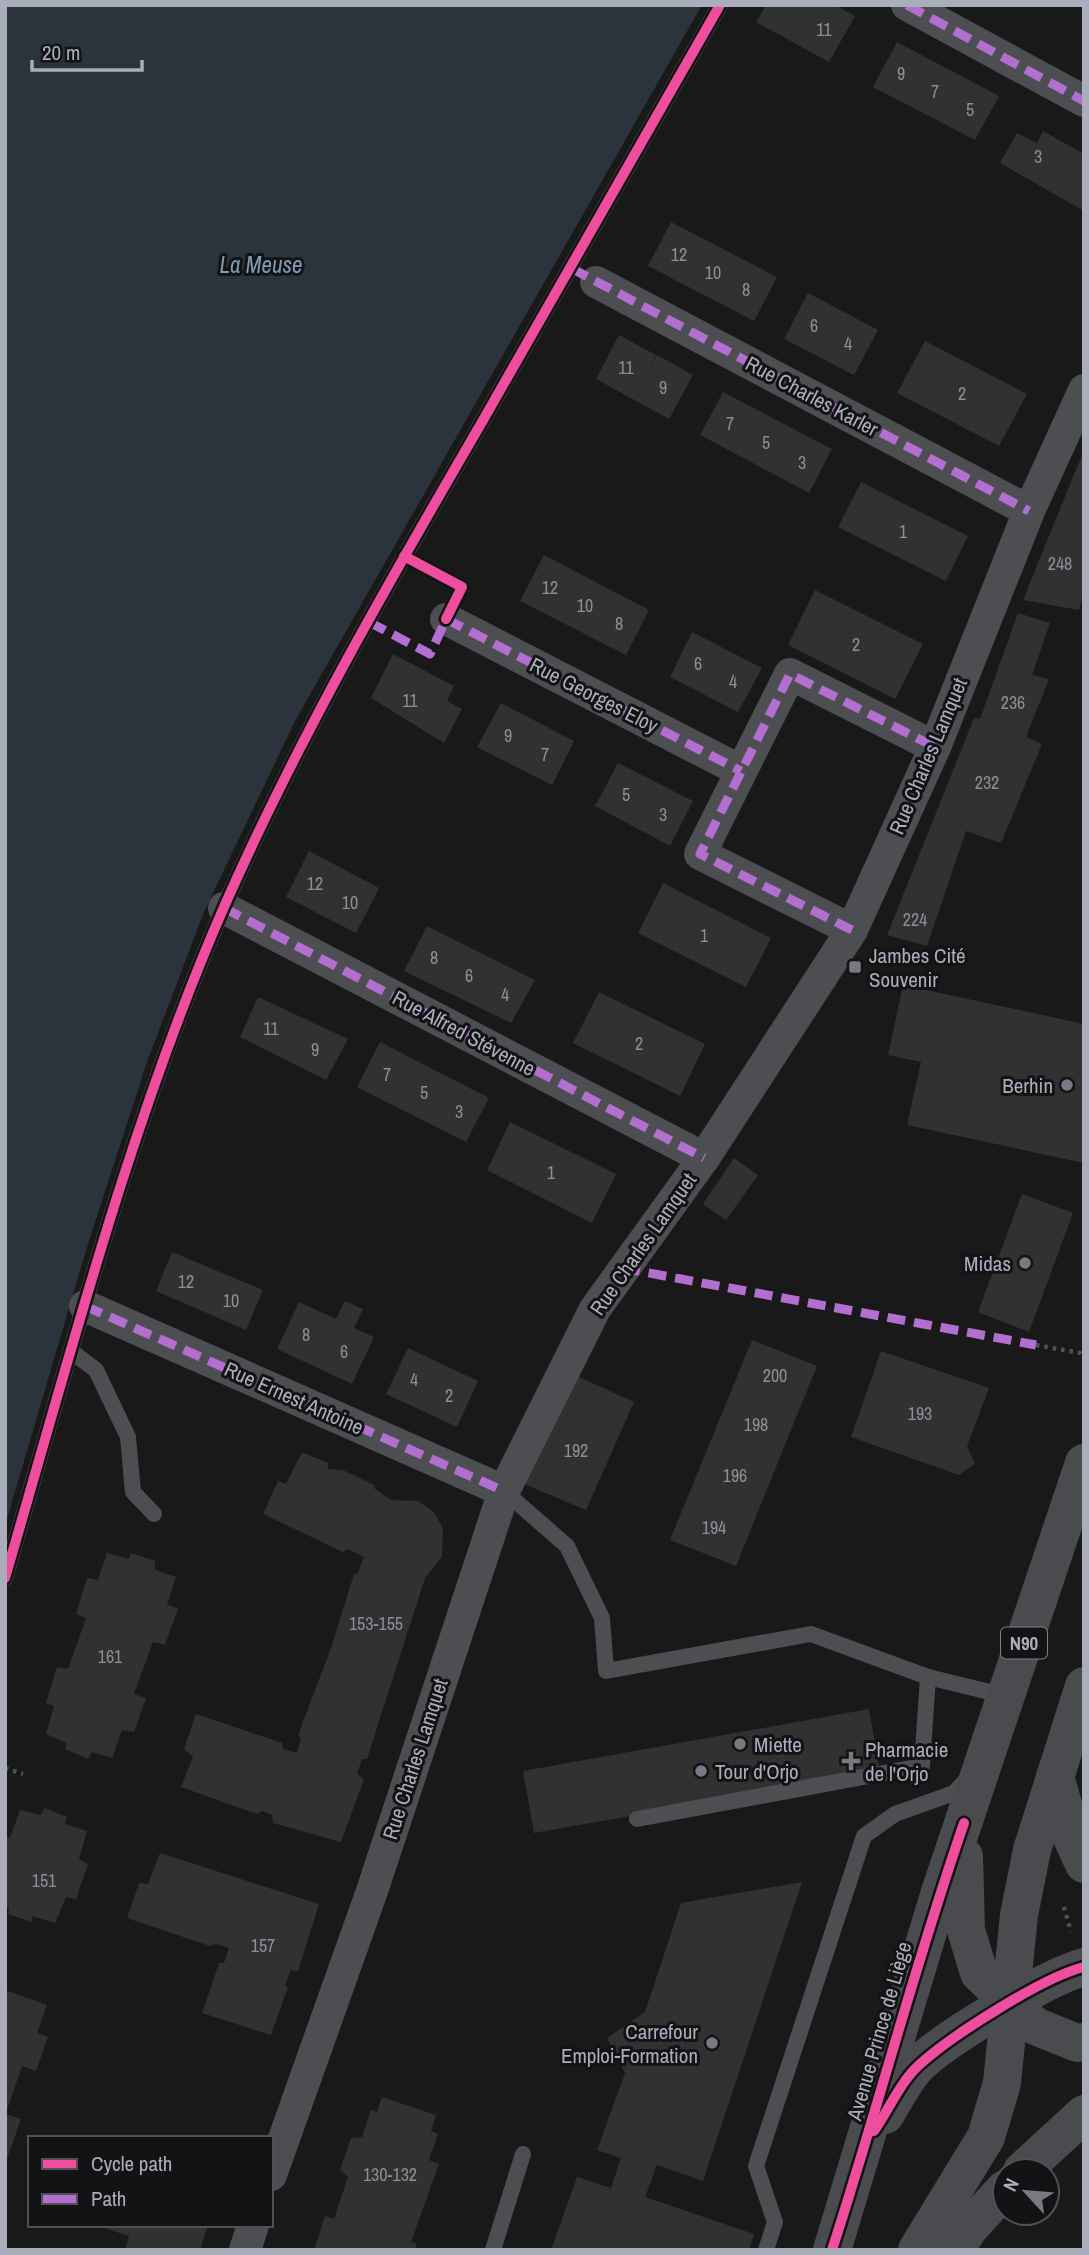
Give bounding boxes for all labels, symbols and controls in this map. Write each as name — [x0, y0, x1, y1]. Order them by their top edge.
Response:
house number: 11 — [816, 17, 832, 42]
scale bar — [32, 28, 142, 72]
text: 20 m — [42, 38, 80, 67]
house number: 9 — [897, 61, 905, 86]
house number: 7 — [931, 79, 939, 104]
house number: 5 — [966, 97, 974, 122]
house number: 3 — [1034, 144, 1042, 169]
house number: 12 — [671, 242, 687, 267]
water label: La Meuse — [220, 249, 302, 280]
house number: 10 — [705, 260, 721, 285]
house number: 8 — [742, 277, 750, 302]
house number: 6 — [810, 313, 818, 338]
house number: 4 — [844, 331, 852, 356]
street label: Rue Charles Karler — [741, 349, 884, 443]
house number: 11 — [618, 355, 634, 380]
house number: 9 — [659, 375, 667, 400]
house number: 2 — [958, 381, 966, 406]
house number: 7 — [726, 411, 734, 436]
house number: 5 — [762, 430, 770, 455]
house number: 3 — [798, 450, 806, 475]
house number: 1 — [899, 519, 908, 544]
house number: 248 — [1048, 551, 1072, 576]
house number: 12 — [542, 575, 558, 600]
house number: 10 — [577, 593, 593, 618]
house number: 8 — [615, 611, 623, 636]
house number: 2 — [852, 632, 860, 657]
street label: Rue Georges Eloy — [525, 650, 664, 740]
house number: 6 — [694, 651, 702, 676]
house number: 4 — [729, 669, 737, 694]
street label: Rue Charles Lamquet — [882, 673, 974, 839]
house number: 11 — [402, 688, 418, 713]
house number: 236 — [1001, 690, 1025, 715]
house number: 9 — [504, 723, 512, 748]
house number: 7 — [541, 742, 549, 767]
house number: 232 — [975, 770, 999, 795]
house number: 5 — [622, 782, 630, 807]
house number: 3 — [659, 802, 667, 827]
house number: 12 — [307, 871, 323, 896]
house number: 10 — [342, 890, 358, 915]
house number: 224 — [903, 907, 927, 932]
house number: 1 — [700, 923, 709, 948]
place label: Jambes Cité Souvenir — [869, 941, 966, 994]
house number: 8 — [430, 945, 438, 970]
marker: Jambes Cité Souvenir — [847, 959, 863, 975]
house number: 6 — [465, 963, 473, 988]
house number: 4 — [501, 982, 509, 1007]
street label: Rue Alfred Stévenne — [387, 983, 541, 1083]
house number: 11 — [263, 1016, 279, 1041]
house number: 2 — [635, 1031, 643, 1056]
house number: 9 — [311, 1037, 319, 1062]
house number: 7 — [383, 1062, 391, 1087]
place label: Berhin — [1002, 1071, 1053, 1100]
marker: Berhin — [1059, 1077, 1075, 1093]
house number: 5 — [420, 1080, 428, 1105]
house number: 3 — [455, 1099, 463, 1124]
house number: 1 — [547, 1160, 556, 1185]
street label: Rue Charles Lamquet — [583, 1167, 703, 1321]
place label: Midas — [964, 1249, 1011, 1278]
marker: Midas — [1017, 1255, 1033, 1271]
house number: 12 — [178, 1269, 194, 1294]
house number: 10 — [223, 1288, 239, 1313]
house number: 8 — [302, 1322, 310, 1347]
house number: 6 — [340, 1339, 348, 1364]
street label: Rue Ernest Antoine — [220, 1354, 368, 1442]
house number: 200 — [763, 1363, 787, 1388]
house number: 4 — [410, 1367, 418, 1392]
house number: 2 — [445, 1383, 453, 1408]
house number: 193 — [908, 1401, 932, 1426]
house number: 198 — [744, 1412, 768, 1437]
house number: 192 — [564, 1438, 588, 1463]
house number: 196 — [723, 1463, 747, 1488]
house number: 194 — [702, 1515, 726, 1540]
house number: 153-155 — [349, 1611, 403, 1636]
road number: N90 — [1001, 1628, 1047, 1658]
house number: 161 — [98, 1644, 123, 1669]
street label: Rue Charles Lamquet — [375, 1675, 455, 1843]
place label: Miette — [754, 1730, 802, 1759]
place label: Pharmacie de l'Orjo — [865, 1735, 948, 1788]
marker: Miette — [732, 1736, 748, 1752]
marker: Pharmacie de l'Orjo — [843, 1753, 859, 1769]
place label: Tour d'Orjo — [715, 1757, 799, 1786]
marker: Tour d'Orjo — [693, 1763, 709, 1779]
house number: 151 — [32, 1868, 57, 1893]
house number: 157 — [251, 1933, 275, 1958]
street label: Avenue Prince de Liège — [839, 1938, 918, 2125]
place label: Carrefour Emploi-Formation — [561, 2017, 698, 2070]
marker: Carrefour Emploi-Formation — [704, 2035, 720, 2051]
legend — [28, 2136, 273, 2227]
text: Cycle path — [91, 2149, 172, 2178]
north arrow — [991, 2157, 1061, 2227]
house number: 130-132 — [363, 2162, 417, 2187]
text: N — [997, 2174, 1025, 2195]
text: Path — [91, 2184, 126, 2213]

